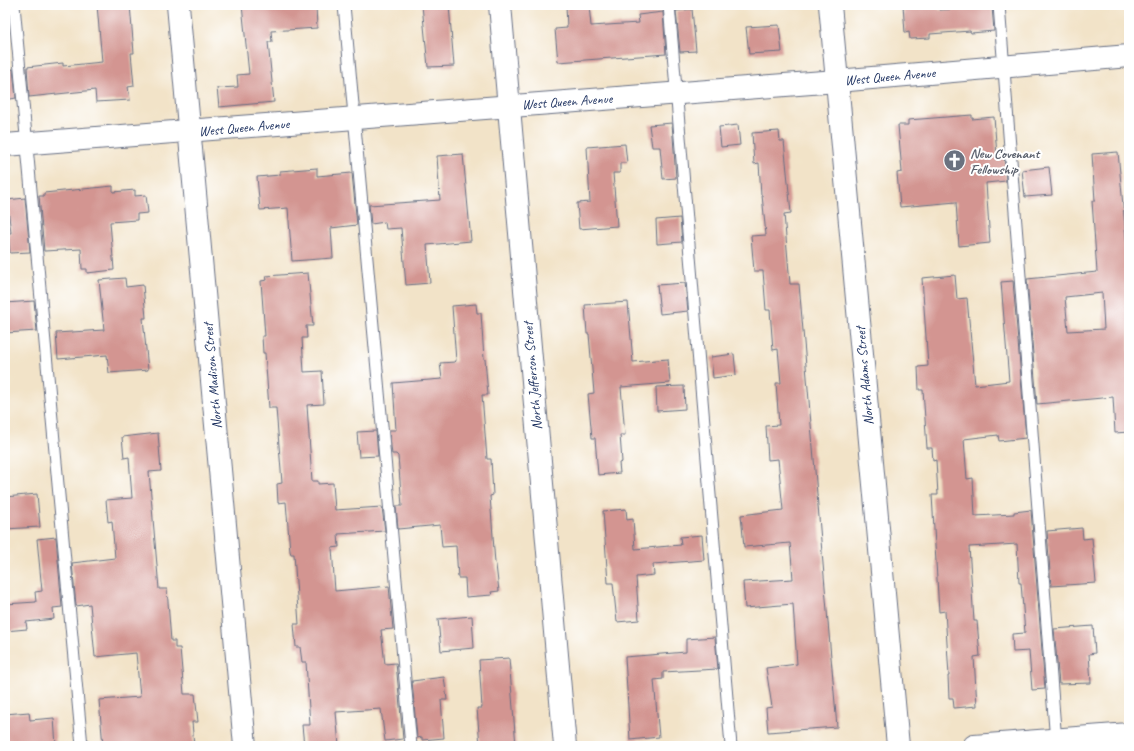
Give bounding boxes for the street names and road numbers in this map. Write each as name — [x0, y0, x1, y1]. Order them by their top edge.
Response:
street label: West Queen Avenue — [844, 64, 937, 89]
street label: West Queen Avenue — [521, 90, 614, 113]
street label: West Queen Avenue — [198, 115, 291, 140]
street label: North Jefferson Street — [519, 319, 546, 431]
street label: North Madison Street — [199, 320, 226, 430]
street label: North Adams Street — [852, 324, 877, 426]

